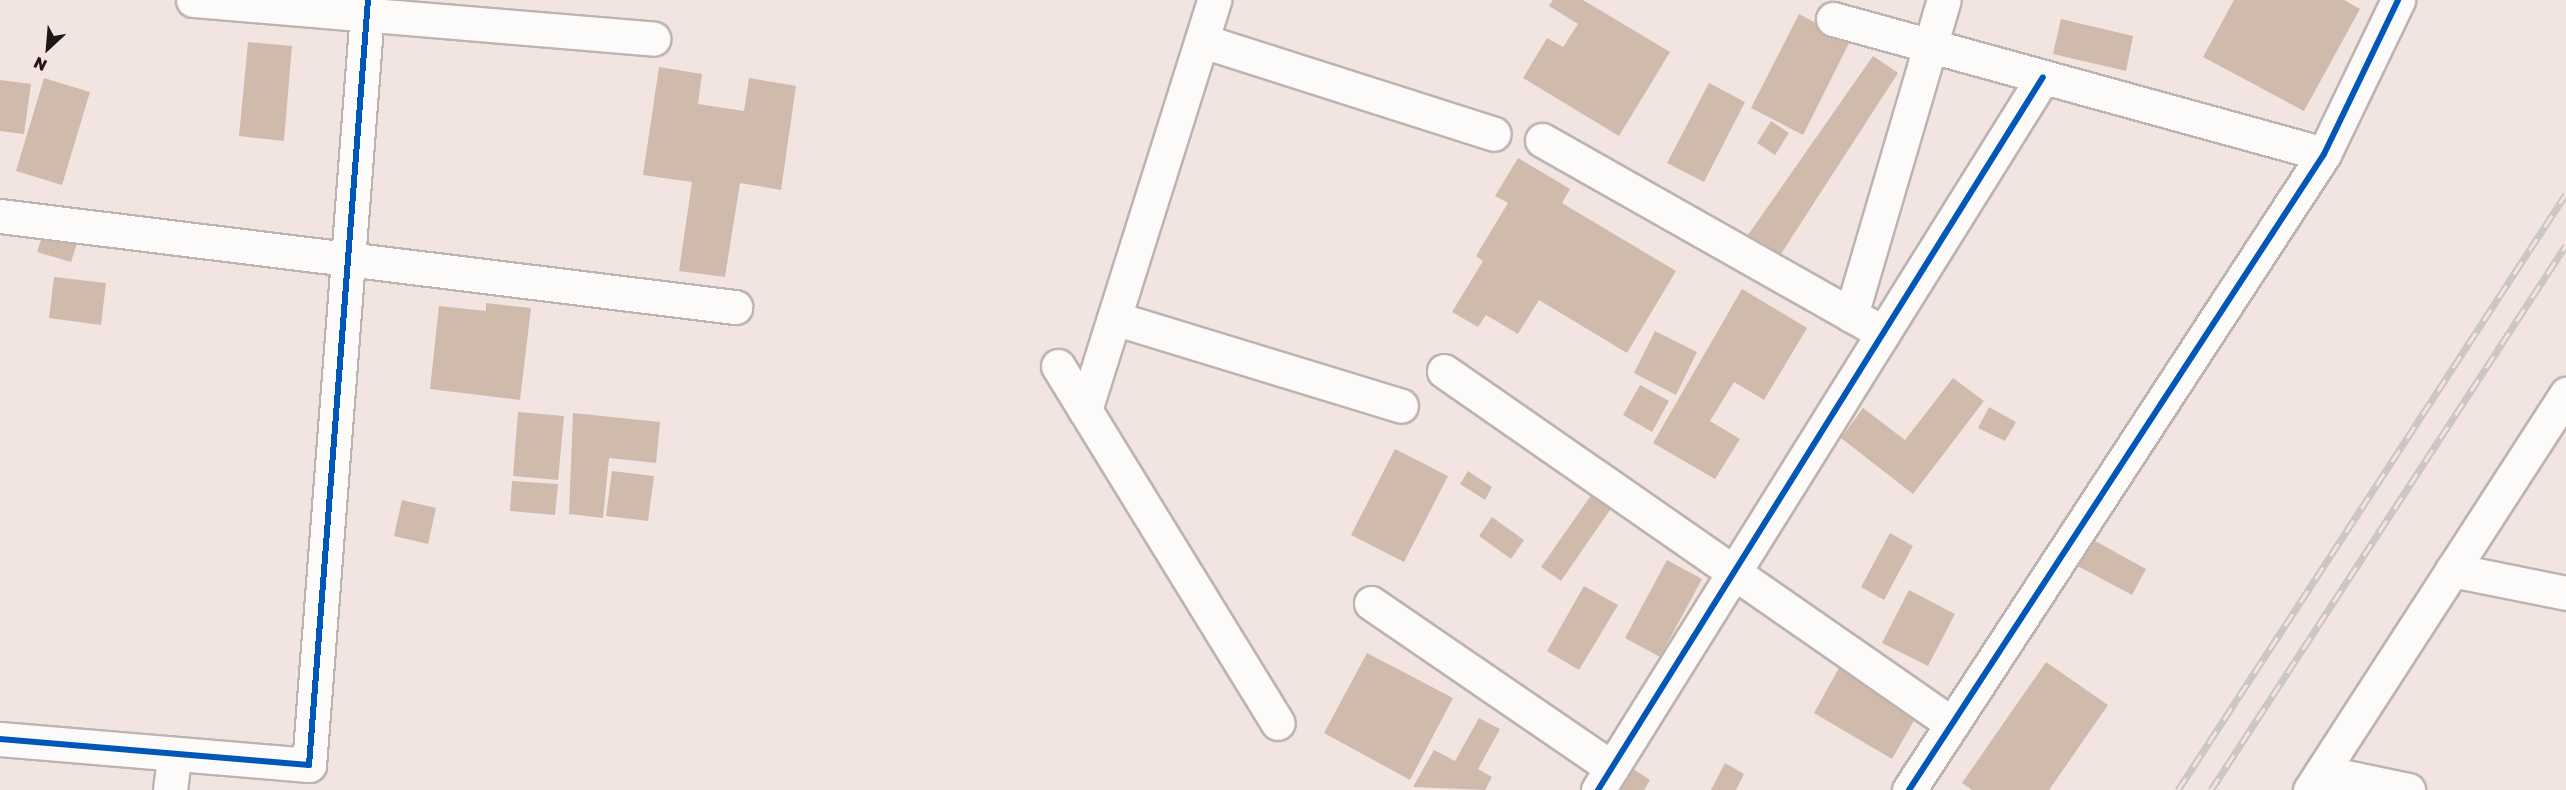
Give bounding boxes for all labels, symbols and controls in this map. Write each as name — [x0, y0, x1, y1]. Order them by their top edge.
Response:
north arrow — [18, 18, 78, 78]
text: N — [30, 53, 50, 76]

